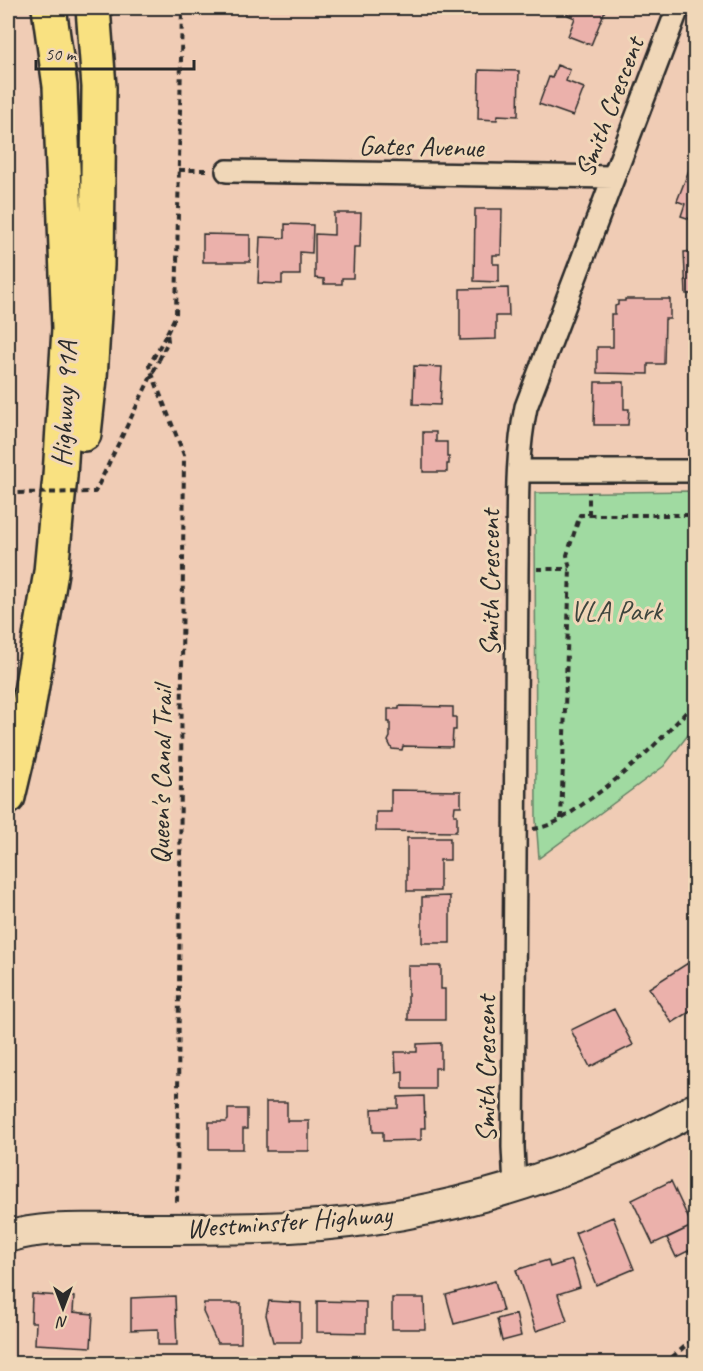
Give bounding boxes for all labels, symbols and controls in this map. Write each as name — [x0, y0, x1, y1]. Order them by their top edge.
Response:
street label: Smith Crescent — [566, 30, 653, 182]
scale bar — [36, 33, 194, 71]
text: 50 m — [45, 43, 78, 65]
street label: Gates Avenue — [358, 127, 486, 165]
street label: Highway 91A — [43, 339, 85, 467]
street label: Smith Crescent — [472, 507, 507, 656]
park label: VLA Park — [570, 593, 663, 628]
street label: Queen's Canal Trail — [142, 680, 180, 865]
street label: Smith Crescent — [468, 993, 503, 1142]
street label: Westminster Highway — [185, 1196, 395, 1246]
north arrow — [33, 1278, 93, 1338]
text: N — [55, 1312, 68, 1332]

